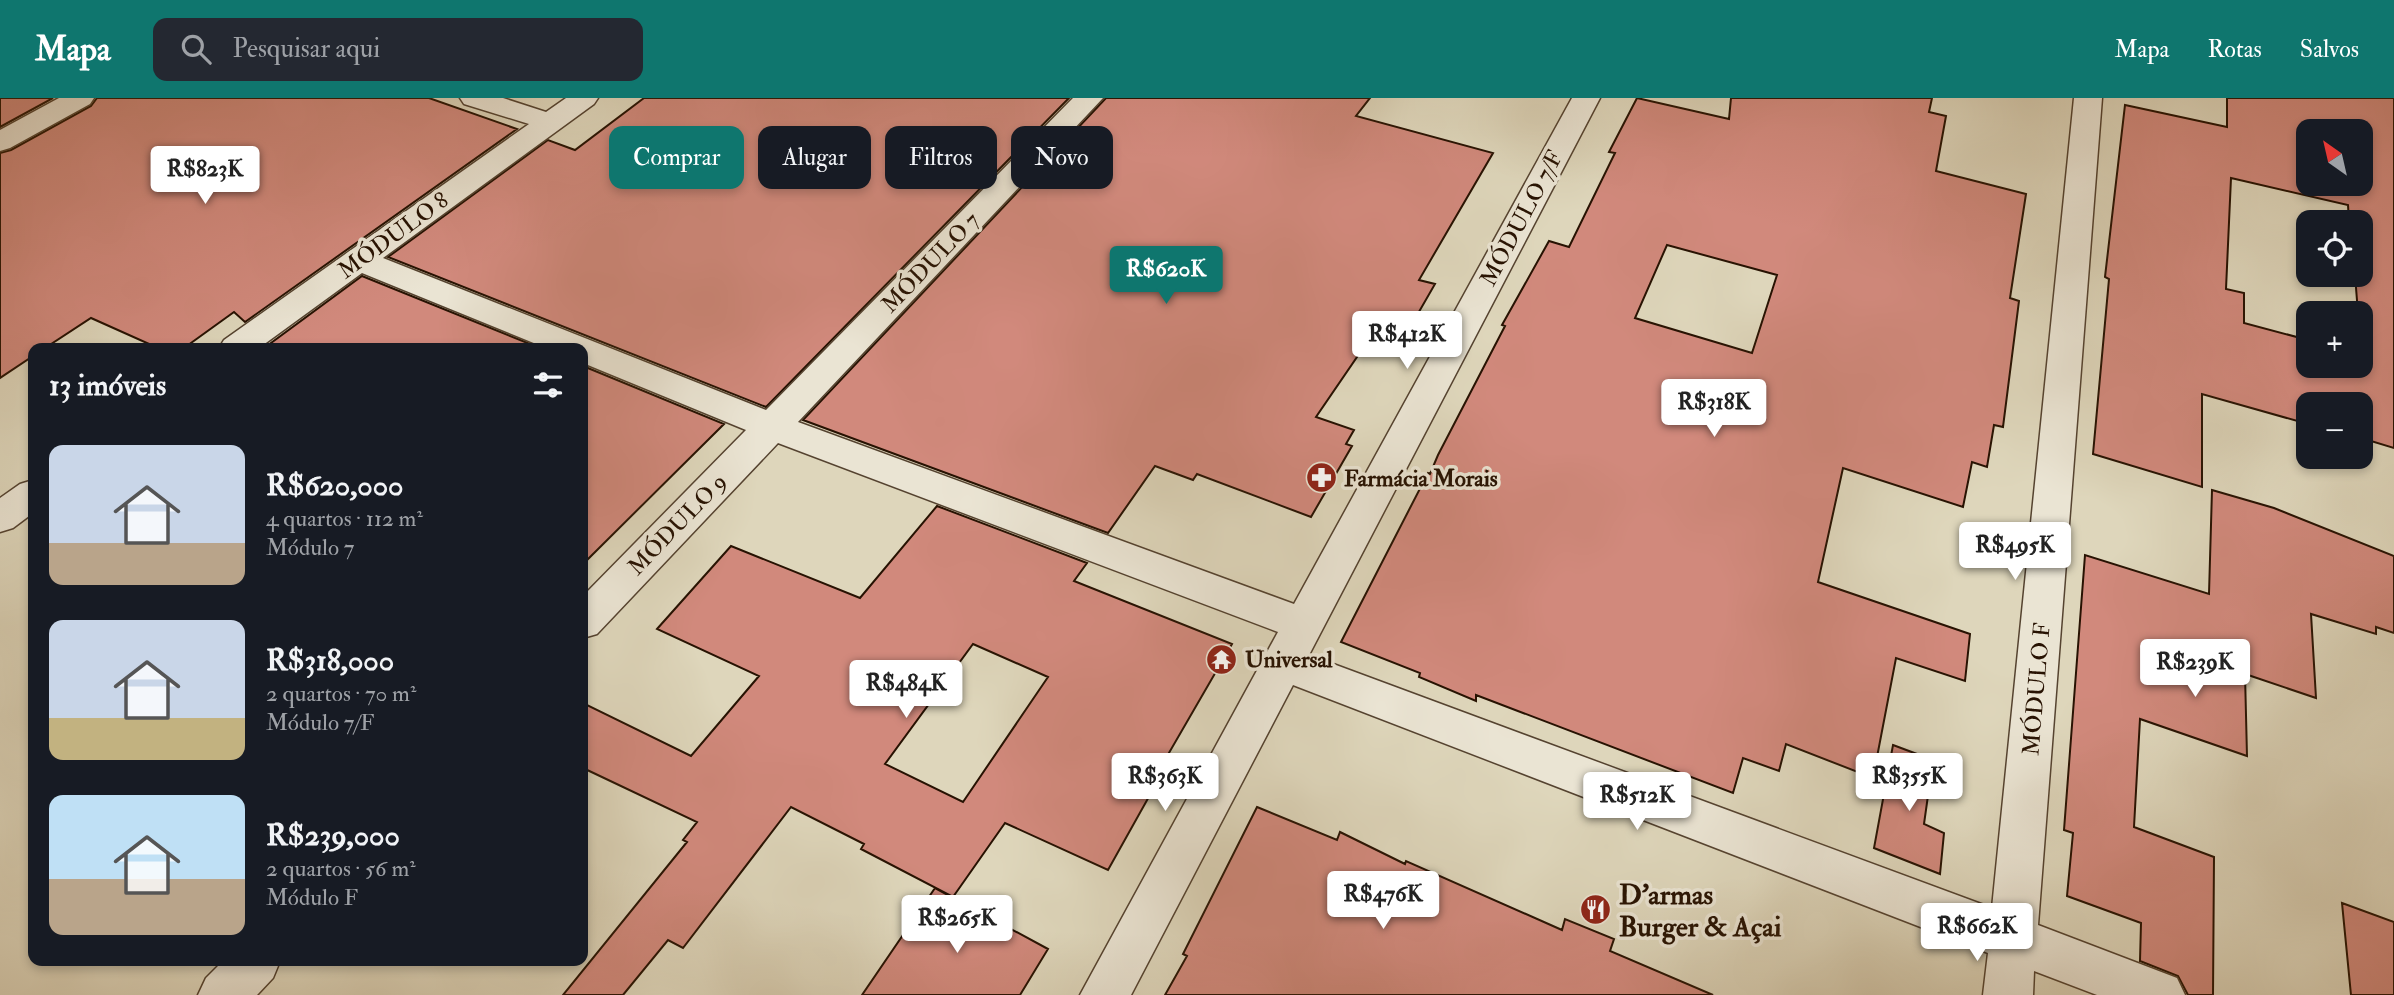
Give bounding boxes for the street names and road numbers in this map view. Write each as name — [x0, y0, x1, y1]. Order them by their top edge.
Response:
street label: MÓDULO 7/F — [1474, 146, 1569, 291]
street label: MÓDULO 8 — [332, 186, 454, 285]
street label: MÓDULO 7 — [875, 206, 986, 319]
street label: MÓDULO 9 — [622, 467, 733, 581]
street label: MÓDULO F — [2016, 622, 2057, 757]

